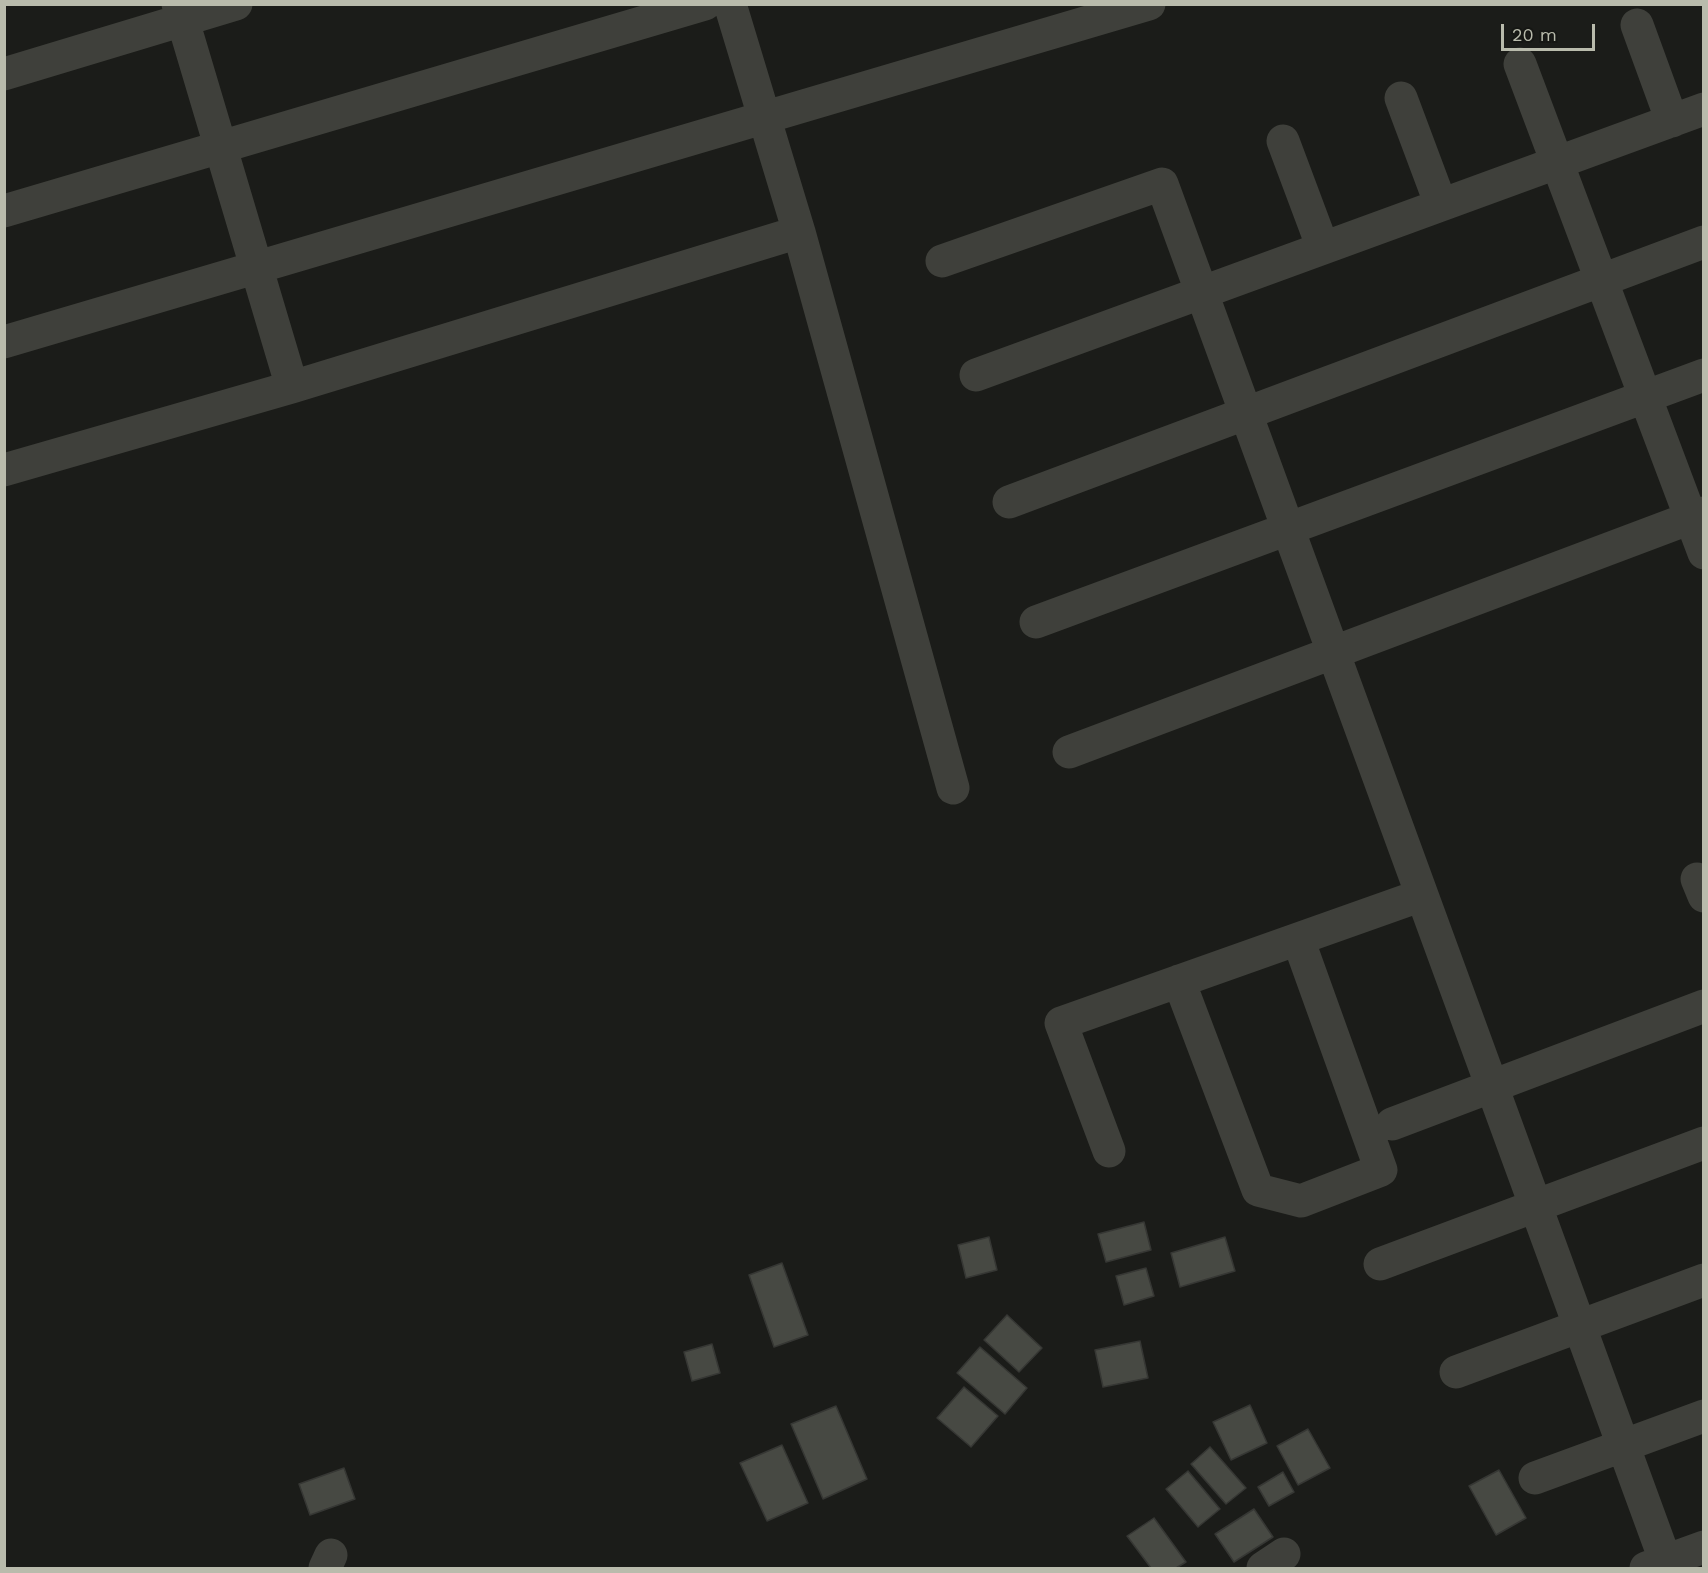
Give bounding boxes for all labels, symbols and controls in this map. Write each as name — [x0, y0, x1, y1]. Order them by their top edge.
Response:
scale bar — [1504, 12, 1598, 50]
text: 20 m — [1512, 24, 1557, 45]

